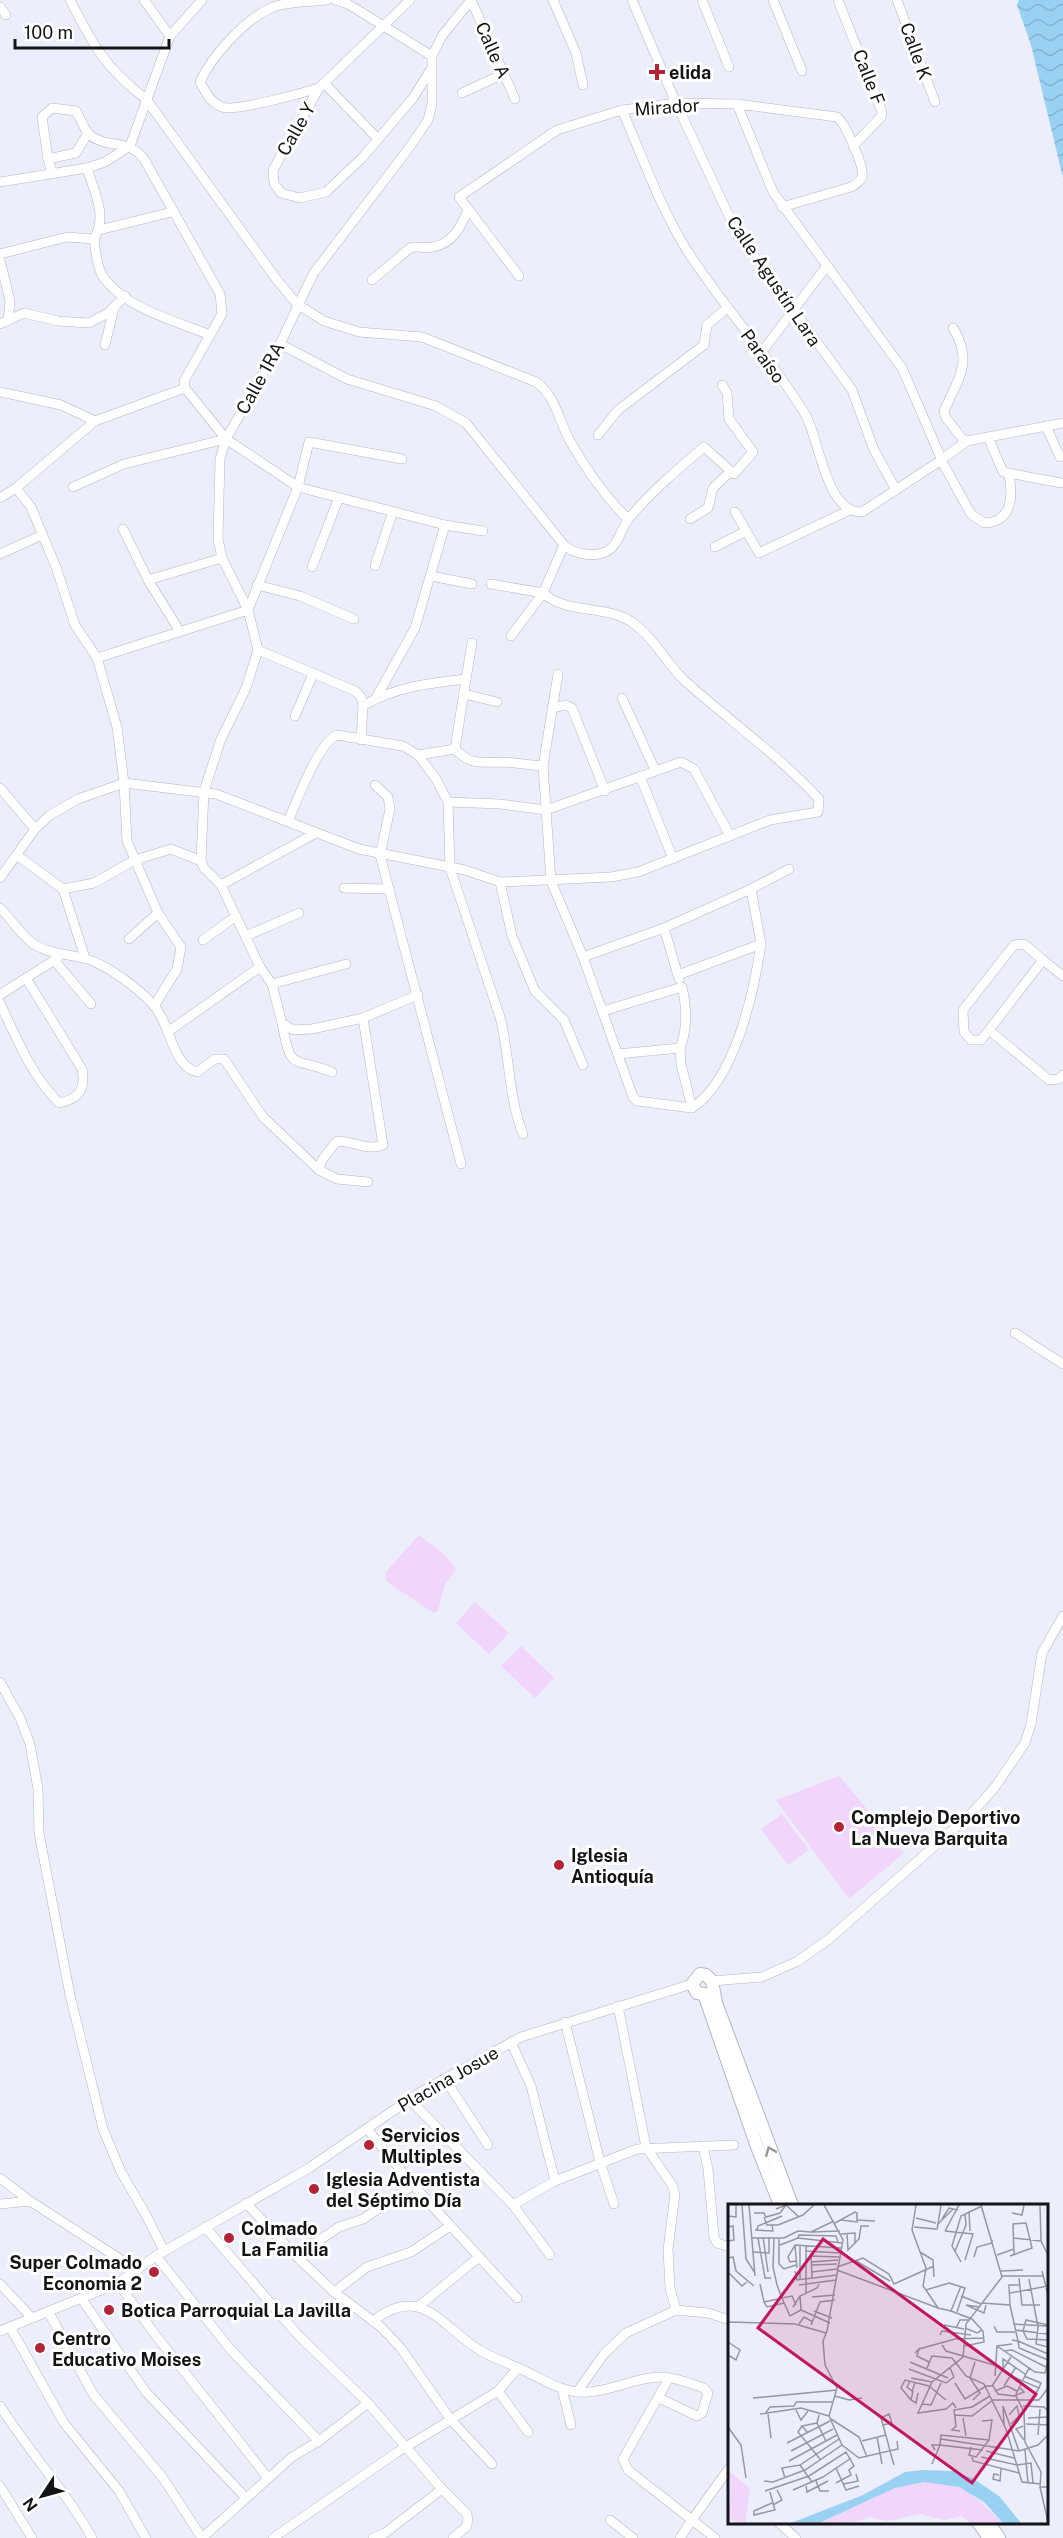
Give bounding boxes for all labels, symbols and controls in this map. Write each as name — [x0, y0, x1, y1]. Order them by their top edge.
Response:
scale bar — [15, 12, 170, 50]
street label: Calle A — [471, 18, 515, 82]
street label: Calle K — [896, 20, 936, 82]
text: 100 m — [24, 22, 73, 43]
street label: Calle F — [849, 46, 889, 108]
place label: elida — [669, 62, 711, 83]
marker: elida — [650, 65, 664, 79]
street label: Mirador — [634, 94, 700, 120]
street label: Calle Y — [272, 99, 320, 159]
street label: Calle Agustín Lara — [723, 212, 825, 350]
street label: Paraíso — [736, 325, 790, 387]
street label: Calle 1RA — [232, 338, 288, 418]
place label: Complejo Deportivo La Nueva Barquita — [851, 1807, 1020, 1849]
marker: Complejo Deportivo La Nueva Barquita — [832, 1820, 846, 1834]
place label: Iglesia Antioquía — [571, 1845, 654, 1887]
marker: Iglesia Antioquía — [552, 1858, 566, 1872]
street label: Placina Josue — [394, 2042, 502, 2116]
place label: Servicios Multiples — [381, 2125, 462, 2167]
marker: Servicios Multiples — [362, 2138, 376, 2152]
one-way arrow — [765, 2146, 777, 2157]
place label: Iglesia Adventista del Séptimo Día — [326, 2169, 480, 2211]
marker: Iglesia Adventista del Séptimo Día — [307, 2182, 321, 2196]
inset map — [728, 2204, 1048, 2523]
place label: Colmado La Familia — [241, 2218, 328, 2260]
marker: Colmado La Familia — [222, 2231, 236, 2245]
place label: Super Colmado Economia 2 — [9, 2252, 142, 2294]
marker: Super Colmado Economia 2 — [147, 2265, 161, 2279]
place label: Botica Parroquial La Javilla — [121, 2300, 351, 2321]
marker: Botica Parroquial La Javilla — [102, 2303, 116, 2317]
place label: Centro Educativo Moises — [52, 2328, 201, 2370]
marker: Centro Educativo Moises — [33, 2341, 47, 2355]
north arrow — [12, 2466, 72, 2526]
text: N — [19, 2494, 42, 2515]

